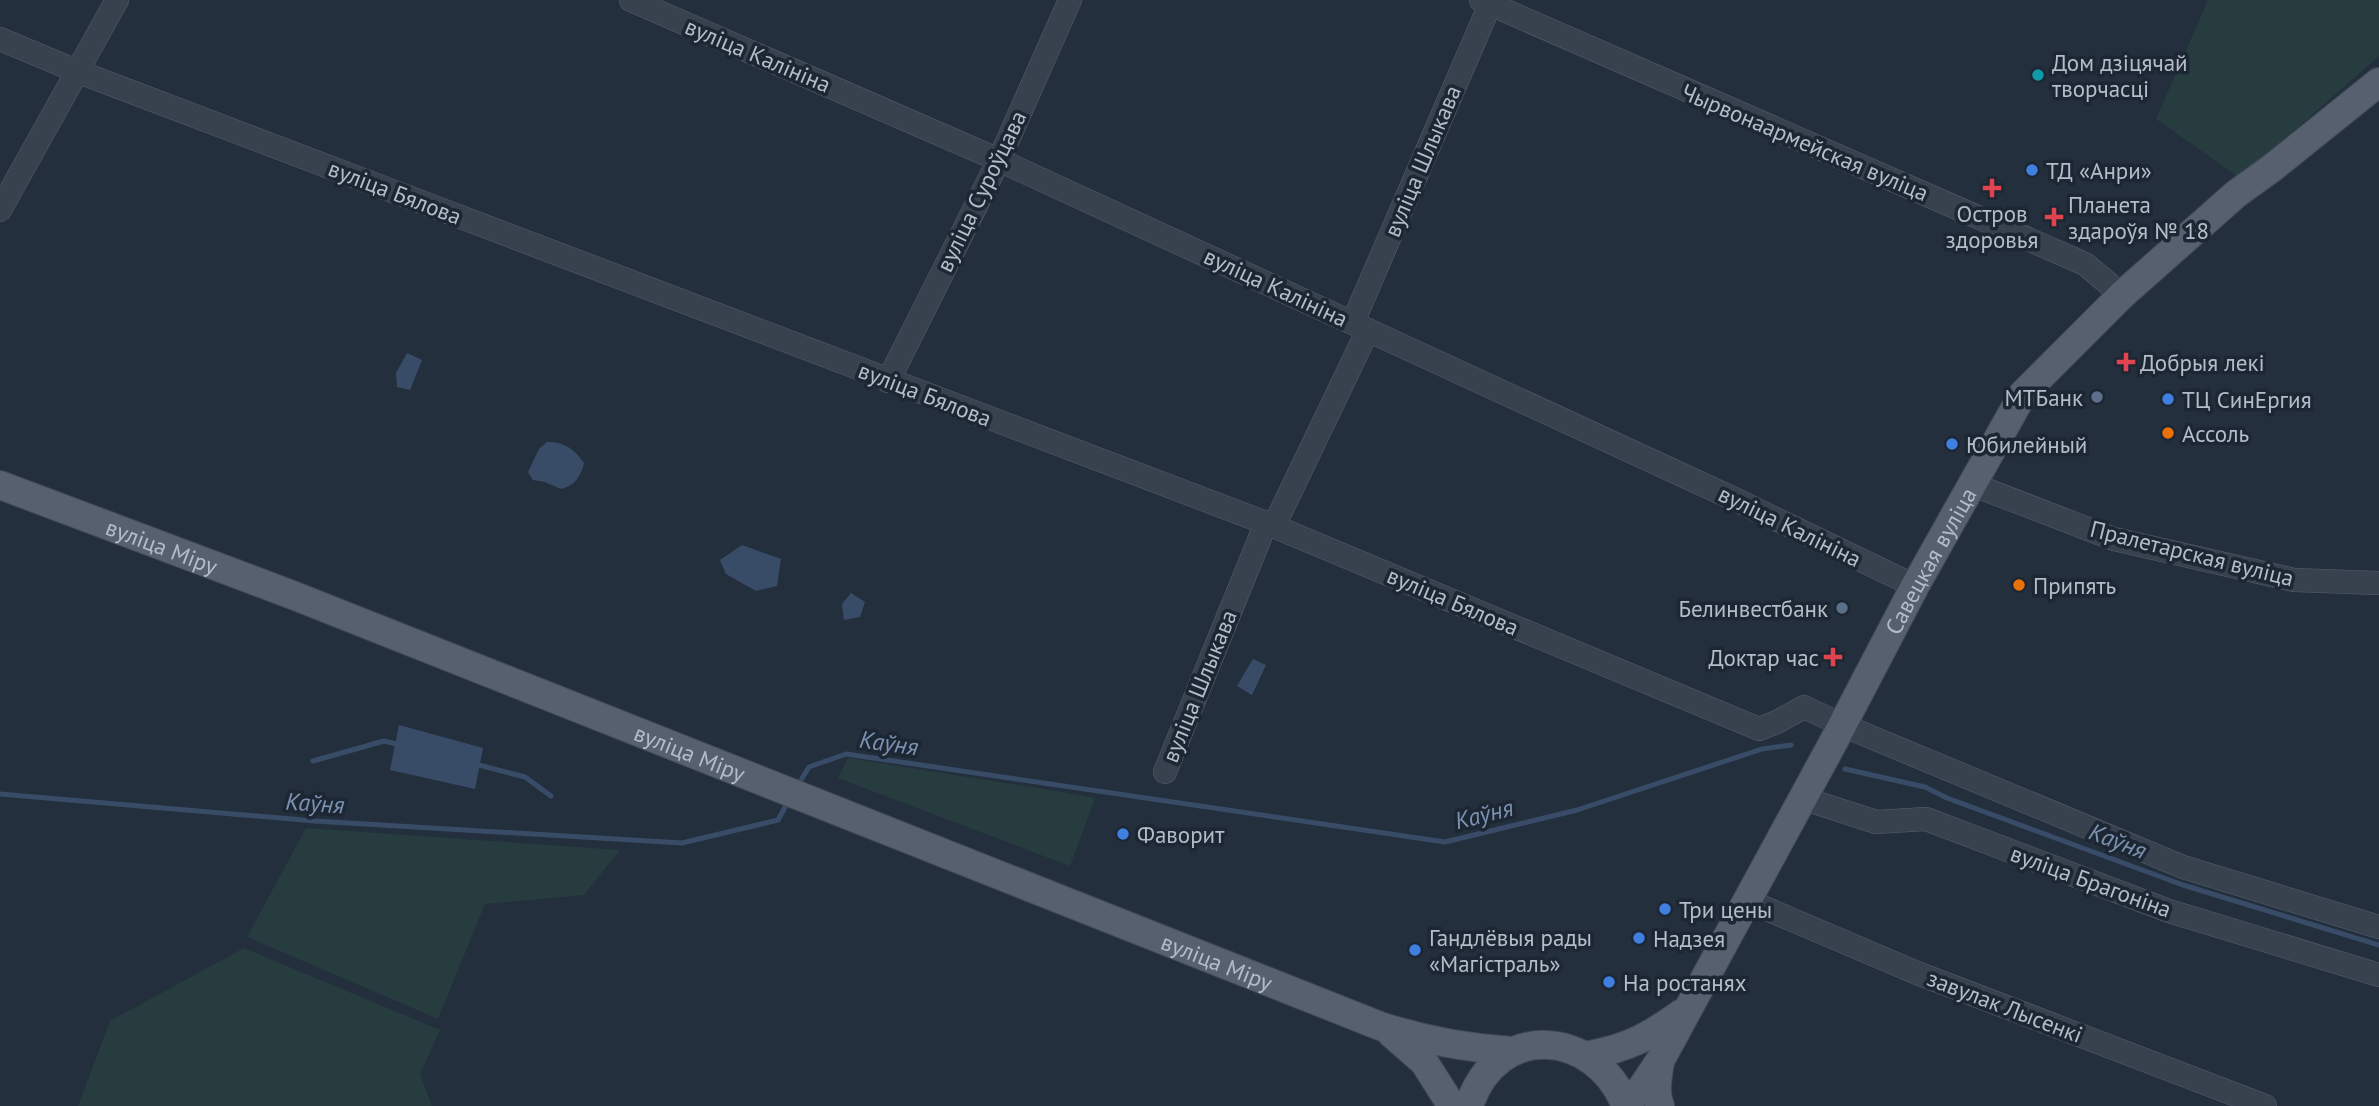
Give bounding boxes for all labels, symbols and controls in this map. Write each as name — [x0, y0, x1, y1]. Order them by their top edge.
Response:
street label: вуліца Калініна — [681, 11, 835, 99]
place label: Дом дзіцячай творчасці — [2052, 48, 2188, 103]
marker: Дом дзіцячай творчасці — [2030, 67, 2046, 83]
street label: Чырвонаармейская вуліца — [1677, 77, 1933, 207]
street label: вуліца Шлыкава — [1377, 81, 1467, 241]
street label: вуліца Суроўцава — [929, 106, 1033, 276]
street label: вуліца Бялова — [324, 153, 466, 231]
place label: ТД «Анри» — [2046, 156, 2152, 185]
marker: ТД «Анри» — [2024, 162, 2040, 178]
marker: Остров здоровья — [1984, 180, 2000, 196]
place label: Планета здароўя № 18 — [2068, 190, 2209, 245]
place label: Остров здоровья — [1946, 199, 2038, 254]
marker: Планета здароўя № 18 — [2046, 209, 2062, 225]
street label: вуліца Калініна — [1199, 241, 1353, 333]
place label: Добрыя лекі — [2140, 348, 2265, 377]
marker: Добрыя лекі — [2118, 354, 2134, 370]
street label: вуліца Бялова — [854, 355, 996, 433]
place label: МТБанк — [2005, 383, 2083, 412]
place label: ТЦ СинЕргия — [2182, 385, 2312, 414]
marker: МТБанк — [2089, 389, 2105, 405]
marker: ТЦ СинЕргия — [2160, 391, 2176, 407]
place label: Ассоль — [2182, 419, 2249, 448]
marker: Ассоль — [2160, 425, 2176, 441]
place label: Юбилейный — [1966, 430, 2087, 459]
marker: Юбилейный — [1944, 436, 1960, 452]
street label: вуліца Калініна — [1714, 479, 1866, 573]
street label: Савецкая вуліца — [1878, 482, 1982, 639]
street label: вуліца Міру — [102, 512, 222, 580]
street label: Пралетарская вуліца — [2087, 514, 2297, 592]
street label: вуліца Бялова — [1383, 560, 1523, 642]
place label: Припять — [2033, 571, 2116, 600]
marker: Припять — [2011, 577, 2027, 593]
place label: Белинвестбанк — [1678, 594, 1828, 623]
marker: Белинвестбанк — [1834, 600, 1850, 616]
street label: вуліца Шлыкава — [1155, 605, 1243, 767]
place label: Доктар час — [1709, 643, 1819, 672]
marker: Доктар час — [1825, 649, 1841, 665]
street label: вуліца Міру — [630, 717, 750, 788]
water label: Каўня — [858, 724, 920, 762]
water label: Каўня — [284, 785, 346, 821]
water label: Каўня — [1452, 792, 1516, 836]
water label: Каўня — [2085, 816, 2151, 866]
place label: Фаворит — [1137, 820, 1225, 849]
marker: Фаворит — [1115, 826, 1131, 842]
street label: вуліца Брагоніна — [2007, 838, 2175, 924]
place label: Три цены — [1679, 895, 1772, 924]
marker: Три цены — [1657, 901, 1673, 917]
place label: Гандлёвыя рады «Магістраль» — [1429, 923, 1592, 978]
place label: Надзея — [1653, 924, 1725, 953]
street label: вуліца Міру — [1157, 926, 1277, 997]
marker: Надзея — [1631, 930, 1647, 946]
marker: Гандлёвыя рады «Магістраль» — [1407, 942, 1423, 958]
street label: завулак Лысенкі — [1923, 963, 2087, 1049]
place label: На ростанях — [1623, 968, 1747, 997]
marker: На ростанях — [1601, 974, 1617, 990]

